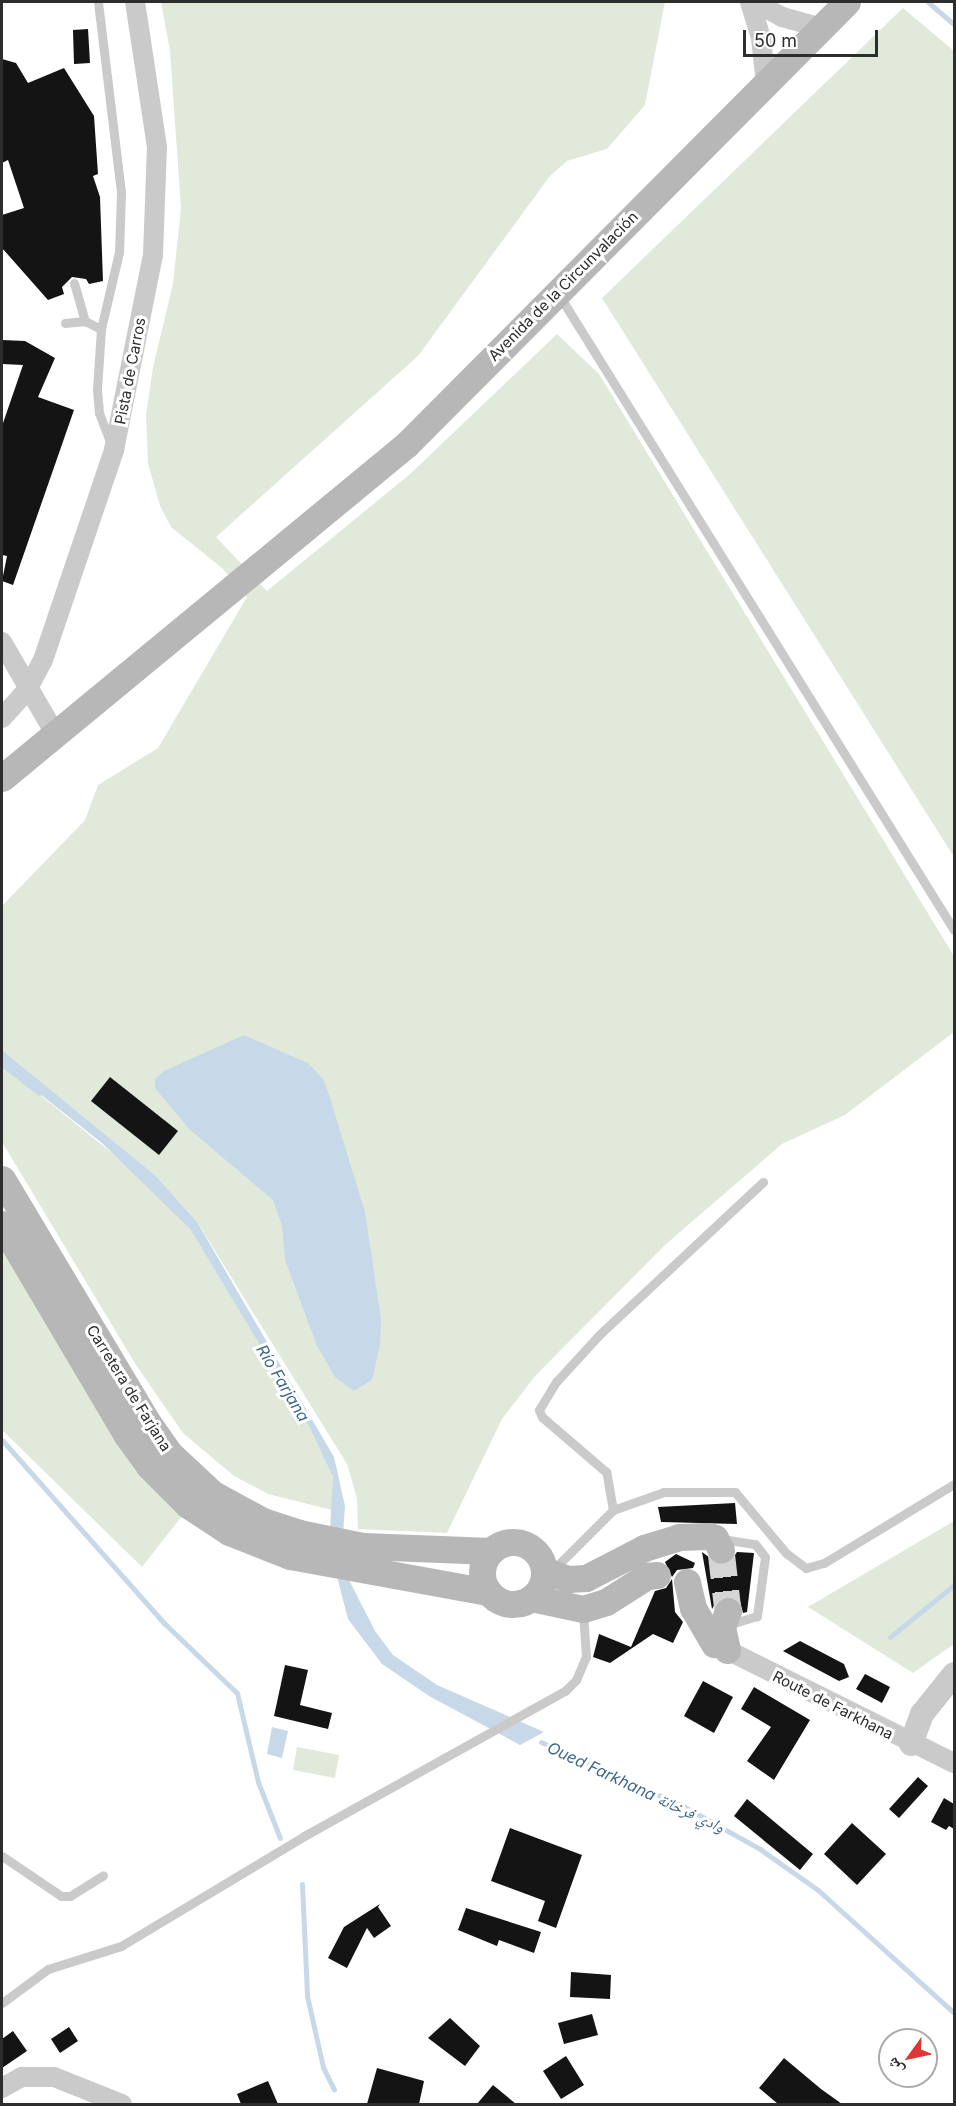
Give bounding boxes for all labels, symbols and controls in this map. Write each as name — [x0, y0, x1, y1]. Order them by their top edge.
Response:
scale bar — [746, 18, 881, 56]
text: 50 m — [754, 30, 797, 51]
street label: Avenida de la Circunvalación — [485, 208, 641, 364]
street label: Pista de Carros — [111, 316, 149, 426]
street label: Carretera de Farjana — [83, 1322, 175, 1454]
water label: Río Farjana — [253, 1341, 313, 1425]
street label: Route de Farkhana — [770, 1667, 896, 1743]
water label: Oued Farkhana وادي فرخانة — [544, 1737, 728, 1837]
north arrow — [878, 2028, 938, 2088]
text: ش — [882, 2054, 908, 2079]

